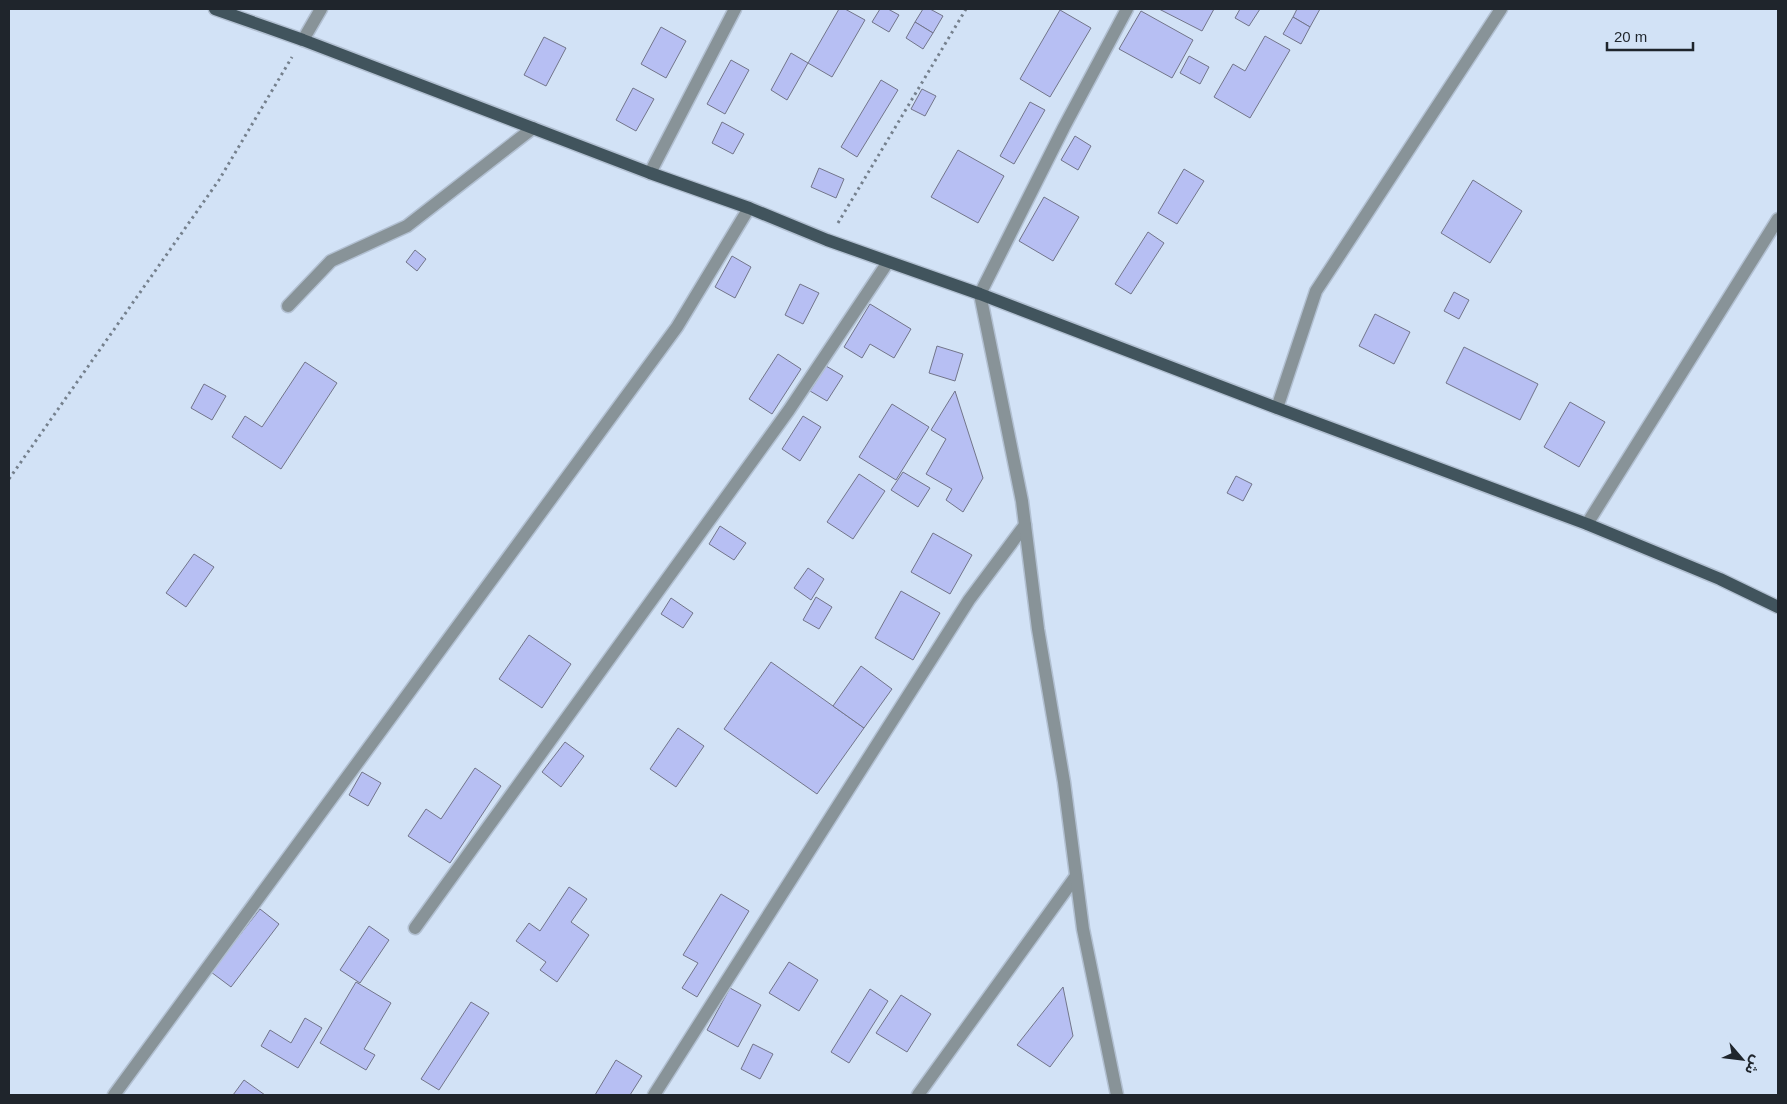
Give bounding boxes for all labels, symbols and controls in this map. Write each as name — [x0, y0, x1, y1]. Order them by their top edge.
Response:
scale bar — [1607, 20, 1693, 52]
text: 20 m — [1614, 28, 1647, 45]
north arrow — [1717, 1034, 1767, 1084]
text: ش — [1742, 1053, 1765, 1077]

